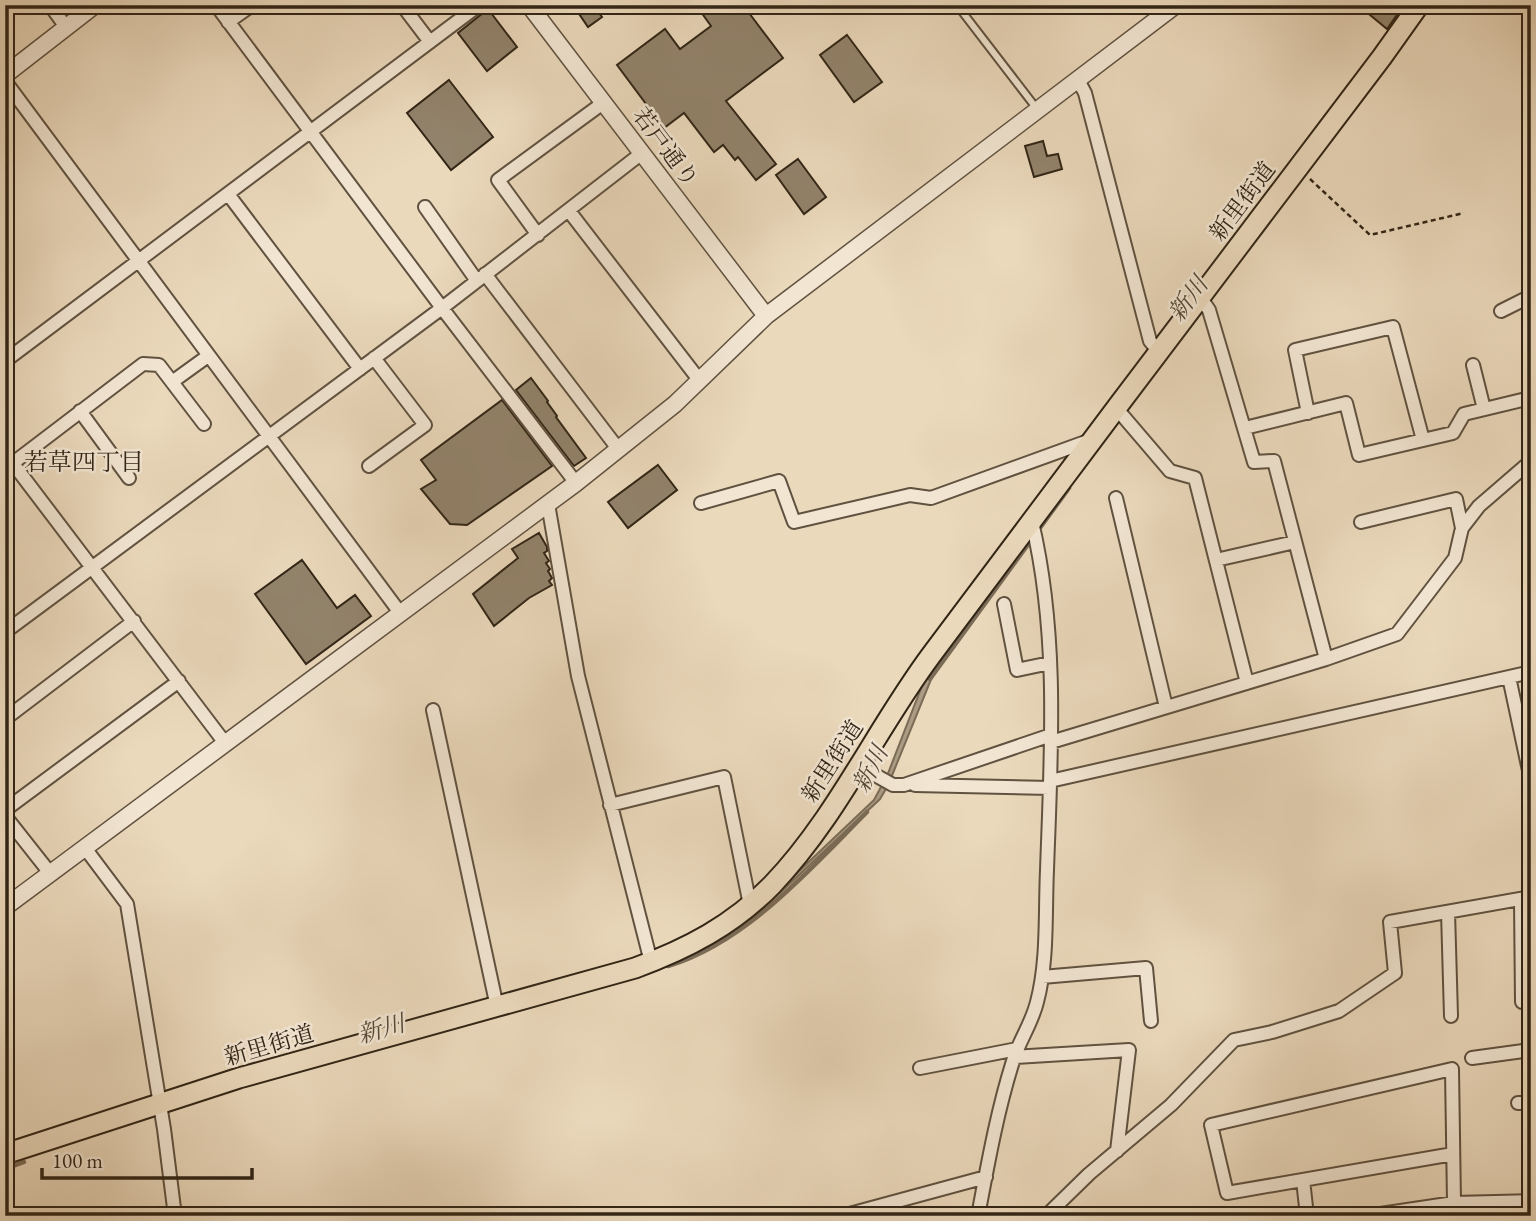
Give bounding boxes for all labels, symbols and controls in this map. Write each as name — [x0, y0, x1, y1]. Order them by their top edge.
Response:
street label: 若戸通り — [626, 101, 706, 193]
street label: 新里街道 — [1202, 155, 1282, 247]
water label: 新川 — [1161, 268, 1216, 327]
district label: 若草四丁目 — [24, 446, 144, 477]
street label: 新里街道 — [794, 714, 870, 808]
water label: 新川 — [845, 738, 896, 797]
water label: 新川 — [354, 1006, 411, 1050]
street label: 新里街道 — [221, 1018, 317, 1072]
scale bar — [42, 1137, 252, 1181]
text: 100 m — [52, 1147, 103, 1174]

